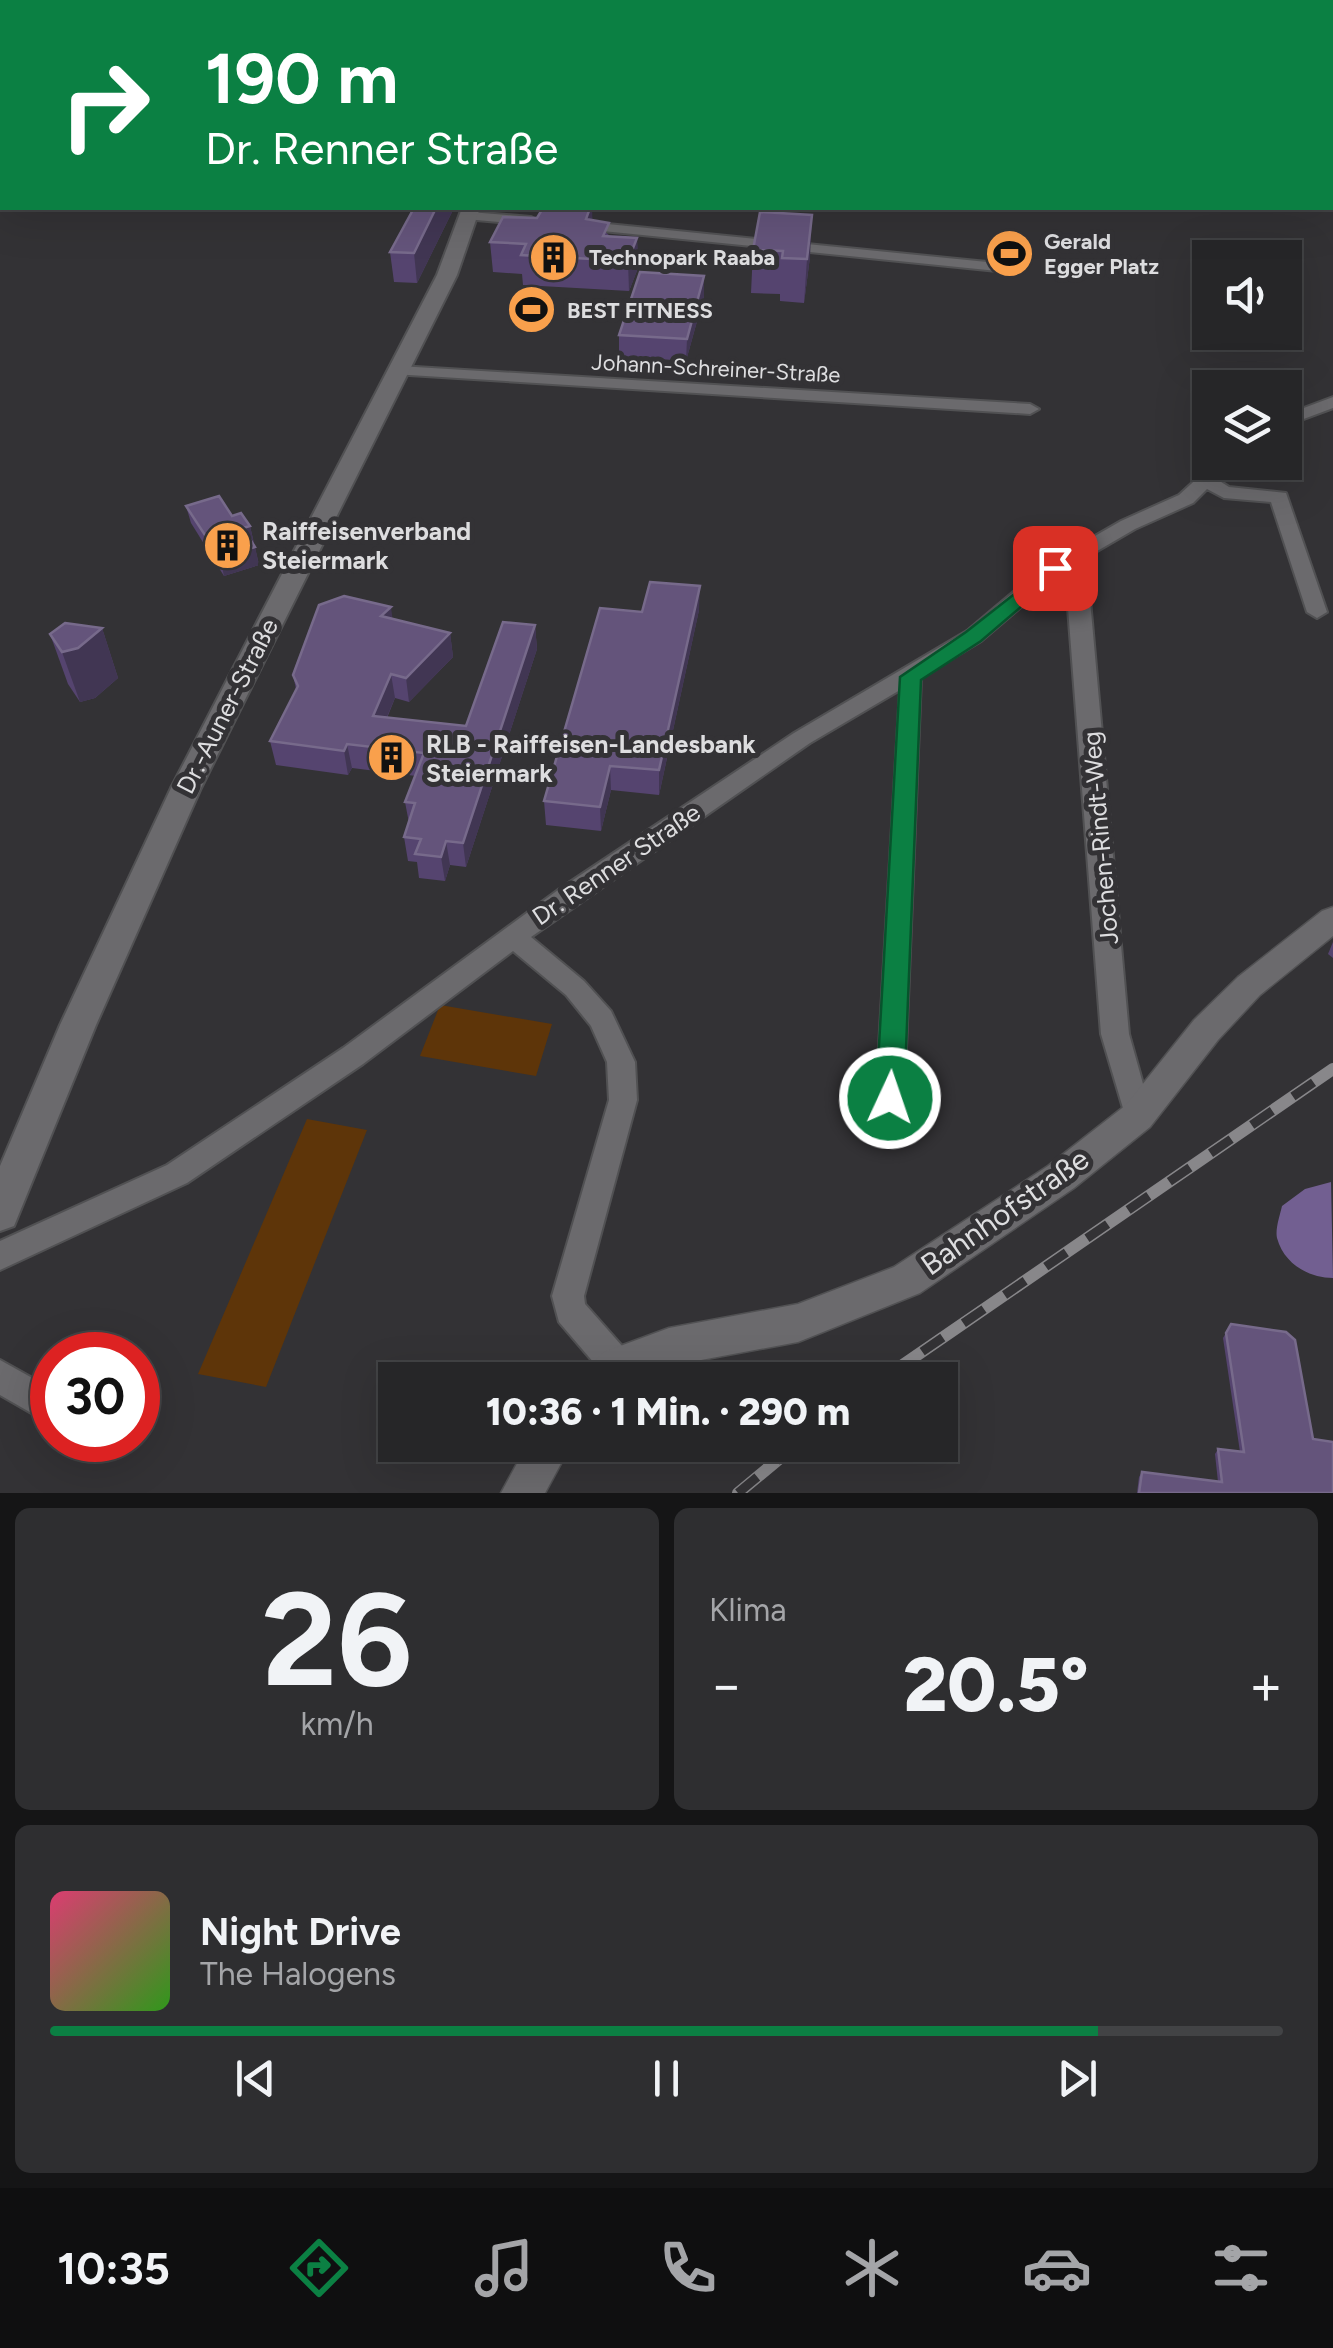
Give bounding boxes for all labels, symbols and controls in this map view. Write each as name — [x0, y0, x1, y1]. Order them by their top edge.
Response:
text: 190 m — [205, 36, 398, 121]
icon: right — [40, 40, 170, 170]
text: Dr. Renner Straße — [205, 121, 558, 175]
sports icon: Gerald Egger Platz — [983, 228, 1035, 280]
place label: Gerald Egger Platz — [1044, 228, 1159, 280]
building icon: Technopark Raaba — [528, 231, 580, 283]
map controls — [1192, 240, 1302, 480]
button: sound — [1192, 240, 1302, 350]
place label: Technopark Raaba — [589, 244, 775, 271]
sports icon: BEST FITNESS — [506, 284, 558, 336]
place label: BEST FITNESS — [567, 297, 713, 324]
street label: Johann-Schreiner-Straße — [591, 348, 841, 389]
button: layers — [1192, 370, 1302, 480]
place label: Raiffeisenverband Steiermark — [262, 516, 471, 575]
building icon: Raiffeisenverband Steiermark — [201, 519, 253, 571]
pin — [1013, 526, 1098, 611]
icon: arrive — [1028, 541, 1083, 596]
street label: Dr.-Auner-Straße — [170, 613, 284, 799]
place label: RLB - Raiffeisen-Landesbank Steiermark — [426, 729, 756, 788]
street label: Jochen-Rindt-Weg — [1076, 730, 1124, 946]
building icon: RLB - Raiffeisen-Landesbank Steiermark — [365, 732, 417, 784]
street label: Dr. Renner Straße — [526, 797, 706, 931]
position arrow — [838, 1046, 942, 1150]
street label: Bahnhofstraße — [914, 1140, 1096, 1283]
speed limit sign: 30 — [30, 1332, 160, 1462]
text: 10:36 · 1 Min. · 290 m — [486, 1389, 850, 1435]
text: 26 — [262, 1562, 412, 1718]
text: Klima — [709, 1591, 787, 1629]
text: 20.5° — [903, 1640, 1089, 1730]
text: − — [709, 1652, 743, 1718]
text: + — [1249, 1652, 1283, 1718]
text: km/h — [300, 1705, 374, 1743]
text: Night Drive — [200, 1909, 401, 1955]
text: The Halogens — [200, 1955, 396, 1993]
icon: previous — [228, 2051, 283, 2106]
icon: pause — [639, 2051, 694, 2106]
icon: next — [1050, 2051, 1105, 2106]
icon: directions — [284, 2233, 354, 2303]
icon: music — [469, 2233, 539, 2303]
icon: phone — [653, 2233, 723, 2303]
icon: climate — [837, 2233, 907, 2303]
icon: car — [1022, 2233, 1092, 2303]
icon: filters — [1206, 2233, 1276, 2303]
text: 10:35 — [57, 2241, 170, 2295]

